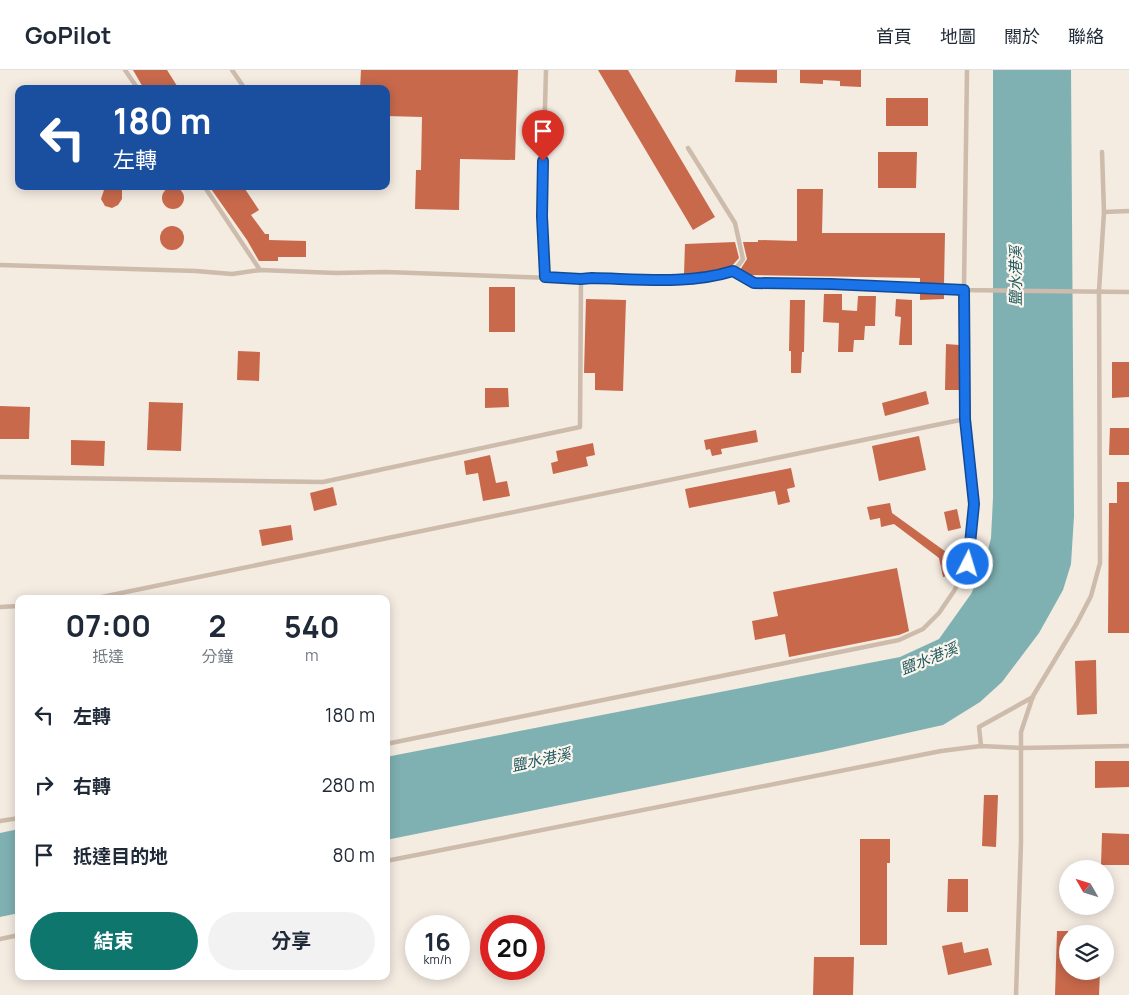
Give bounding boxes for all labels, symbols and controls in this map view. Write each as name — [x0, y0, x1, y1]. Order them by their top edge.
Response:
text: GoPilot — [25, 18, 111, 51]
text: 首頁 — [876, 24, 912, 48]
text: 地圖 — [940, 24, 976, 48]
text: 關於 — [1004, 24, 1040, 48]
text: 聯絡 — [1068, 24, 1104, 48]
text: 180 m — [113, 97, 211, 145]
icon: left — [30, 105, 95, 170]
pin — [522, 110, 564, 161]
icon: arrive — [529, 117, 557, 145]
text: 左轉 — [113, 145, 157, 175]
water label: 鹽水港溪 — [1005, 244, 1026, 306]
position arrow — [941, 537, 993, 589]
text: 07:00 — [65, 605, 151, 646]
text: 2 — [209, 605, 226, 646]
text: 540 — [284, 606, 340, 647]
water label: 鹽水港溪 — [897, 637, 962, 680]
text: m — [305, 644, 319, 666]
text: 抵達 — [92, 645, 124, 667]
text: 分鐘 — [201, 645, 233, 667]
icon: left — [30, 701, 58, 729]
text: 180 m — [325, 702, 375, 728]
text: 左轉 — [73, 703, 111, 729]
water label: 鹽水港溪 — [509, 743, 574, 776]
icon: right — [30, 771, 58, 799]
text: 280 m — [322, 772, 375, 798]
text: 右轉 — [73, 773, 111, 799]
icon: arrive — [30, 841, 58, 869]
text: 80 m — [332, 842, 375, 868]
text: 抵達目的地 — [73, 843, 168, 869]
north arrow — [1059, 860, 1114, 915]
map controls — [1059, 860, 1114, 980]
button: 結束 — [30, 912, 198, 970]
button: 分享 — [208, 912, 375, 970]
speed limit sign: 20 — [480, 915, 545, 980]
text: 16 — [424, 924, 451, 959]
button: layers — [1059, 925, 1114, 980]
text: km/h — [424, 951, 451, 968]

